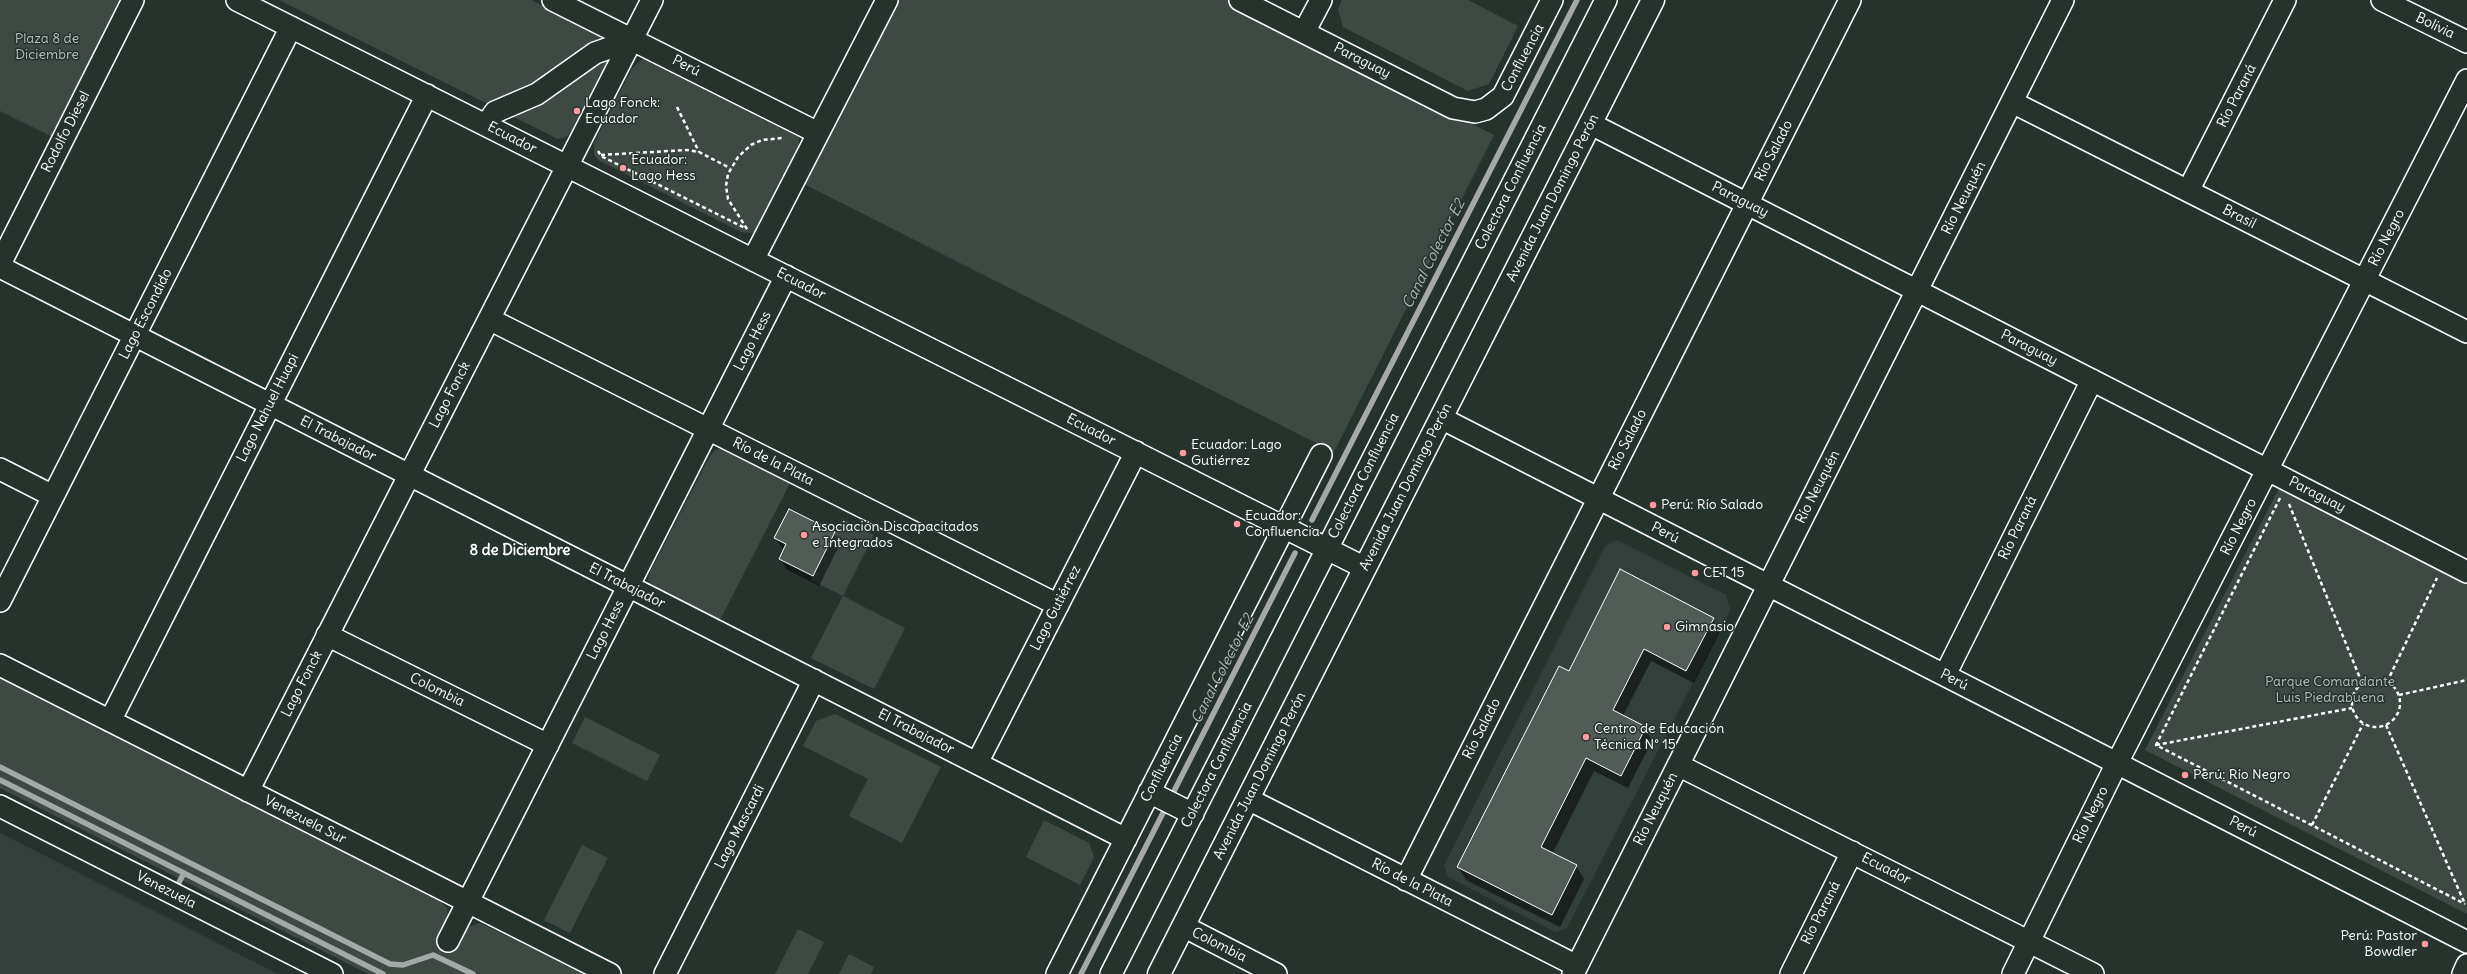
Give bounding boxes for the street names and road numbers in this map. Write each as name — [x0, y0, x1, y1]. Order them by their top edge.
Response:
street label: Bolivia — [2413, 9, 2457, 43]
street label: Confluencia — [1498, 21, 1548, 95]
street label: Paraguay — [1331, 40, 1393, 82]
street label: Perú — [669, 52, 703, 80]
street label: Río Paraná — [2214, 61, 2260, 131]
street label: Rodolfo Diesel — [38, 88, 94, 176]
street label: Avenida Juan Domingo Perón — [1503, 111, 1603, 285]
street label: Ecuador — [485, 118, 539, 158]
street label: Río Salado — [1751, 118, 1797, 184]
street label: Colectora Confluencia — [1472, 121, 1550, 253]
street label: Río Neuquén — [1938, 159, 1990, 237]
street label: Paraguay — [1709, 179, 1771, 221]
street label: Brasil — [2219, 201, 2259, 233]
street label: Río Negro — [2366, 207, 2408, 269]
street label: Ecuador — [774, 264, 828, 304]
street label: Lago Escondido — [116, 266, 176, 362]
street label: Lago Hess — [731, 308, 775, 374]
street label: Paraguay — [1998, 327, 2060, 369]
street label: Lago Nahuel Huapi — [233, 351, 303, 465]
street label: Lago Fonck — [426, 359, 474, 431]
street label: Avenida Juan Domingo Perón — [1356, 400, 1456, 574]
street label: Río Salado — [1605, 407, 1651, 473]
street label: Ecuador — [1064, 410, 1118, 450]
street label: Colectora Confluencia — [1325, 410, 1403, 542]
street label: El Trabajador — [297, 413, 379, 465]
street label: Río de la Plata — [730, 434, 816, 490]
street label: Río Neuquén — [1792, 448, 1844, 526]
street label: Paraguay — [2286, 474, 2348, 516]
street label: Río Paraná — [1995, 493, 2041, 563]
street label: Río Negro — [2218, 496, 2260, 558]
street label: Perú — [1648, 519, 1682, 547]
street label: El Trabajador — [586, 560, 668, 612]
street label: Lago Gutiérrez — [1027, 563, 1085, 653]
street label: Lago Hess — [584, 597, 628, 663]
street label: Lago Fonck — [278, 648, 326, 720]
street label: Perú — [1937, 666, 1971, 694]
street label: Colombia — [407, 670, 467, 710]
street label: Avenida Juan Domingo Perón — [1210, 689, 1310, 863]
street label: Río Salado — [1459, 696, 1505, 762]
street label: Colectora Confluencia — [1178, 699, 1256, 831]
street label: El Trabajador — [875, 706, 957, 758]
street label: Confluencia — [1138, 731, 1186, 805]
street label: Río Neuquén — [1630, 770, 1682, 848]
street label: Lago Mascardi — [712, 782, 768, 872]
street label: Río Negro — [2070, 784, 2112, 846]
street label: Venezuela Sur — [261, 792, 349, 848]
street label: Perú — [2226, 813, 2260, 841]
street label: Ecuador — [1859, 849, 1913, 889]
street label: Río de la Plata — [1369, 855, 1455, 911]
street label: Venezuela — [133, 868, 199, 912]
street label: Río Paraná — [1798, 878, 1844, 948]
street label: Colombia — [1189, 924, 1249, 966]

